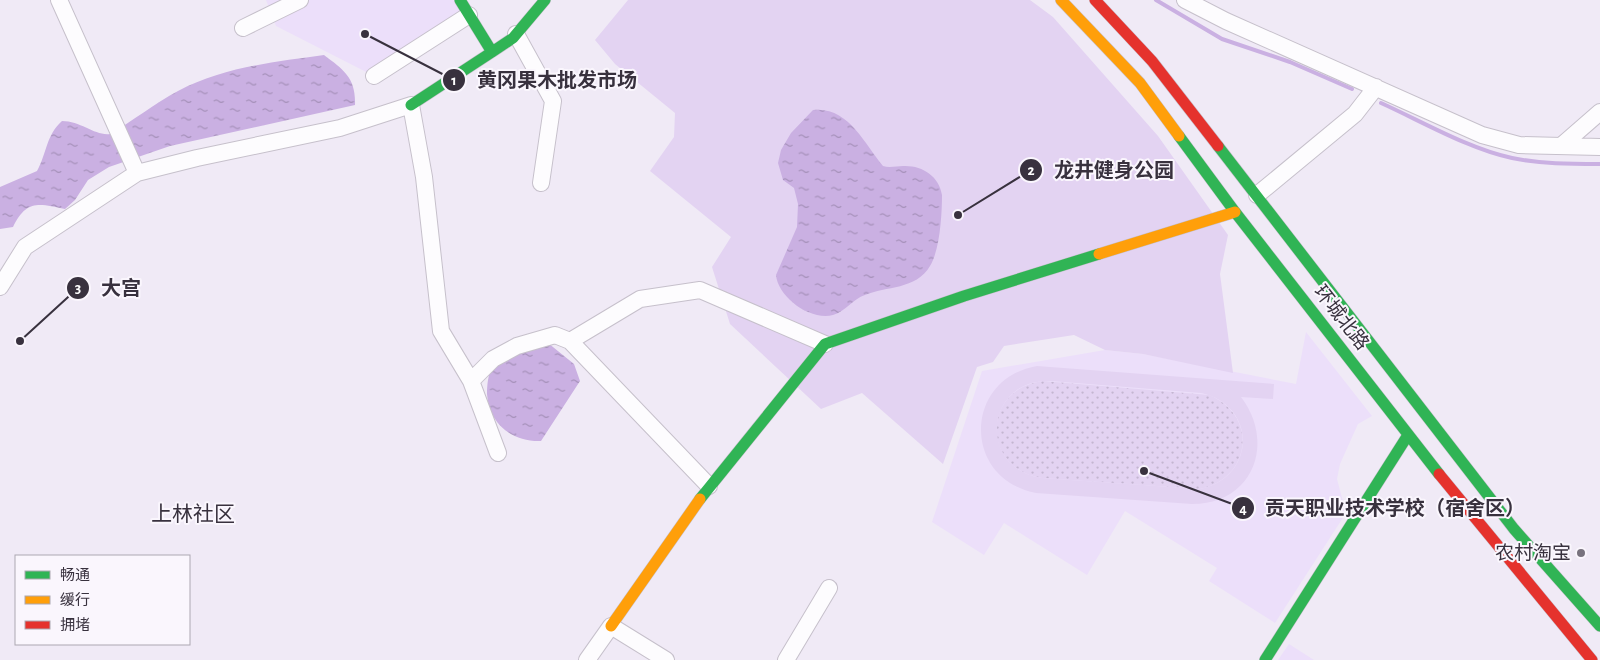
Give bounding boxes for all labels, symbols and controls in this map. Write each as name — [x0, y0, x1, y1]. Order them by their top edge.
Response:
callout: 黄冈果木批发市场 — [442, 62, 647, 97]
text: 黄冈果木批发市场 — [477, 69, 637, 91]
text: 1 — [451, 73, 457, 88]
callout: 龙井健身公园 — [1019, 152, 1184, 187]
text: 龙井健身公园 — [1054, 159, 1174, 181]
text: 2 — [1027, 163, 1035, 178]
callout: 大宫 — [66, 271, 151, 306]
text: 大宫 — [101, 277, 141, 299]
text: 3 — [75, 281, 81, 296]
street label: 环城北路 — [1310, 282, 1373, 354]
callout: 贡天职业技术学校（宿舍区） — [1230, 491, 1535, 526]
text: 贡天职业技术学校（宿舍区） — [1265, 497, 1525, 519]
text: 4 — [1239, 502, 1247, 517]
district label: 上林社区 — [151, 503, 235, 525]
place label: 农村淘宝 — [1495, 543, 1571, 563]
marker: 农村淘宝 — [1575, 547, 1587, 559]
legend — [15, 555, 190, 645]
text: 畅通 — [60, 567, 90, 583]
text: 缓行 — [60, 592, 90, 608]
text: 拥堵 — [60, 617, 90, 633]

